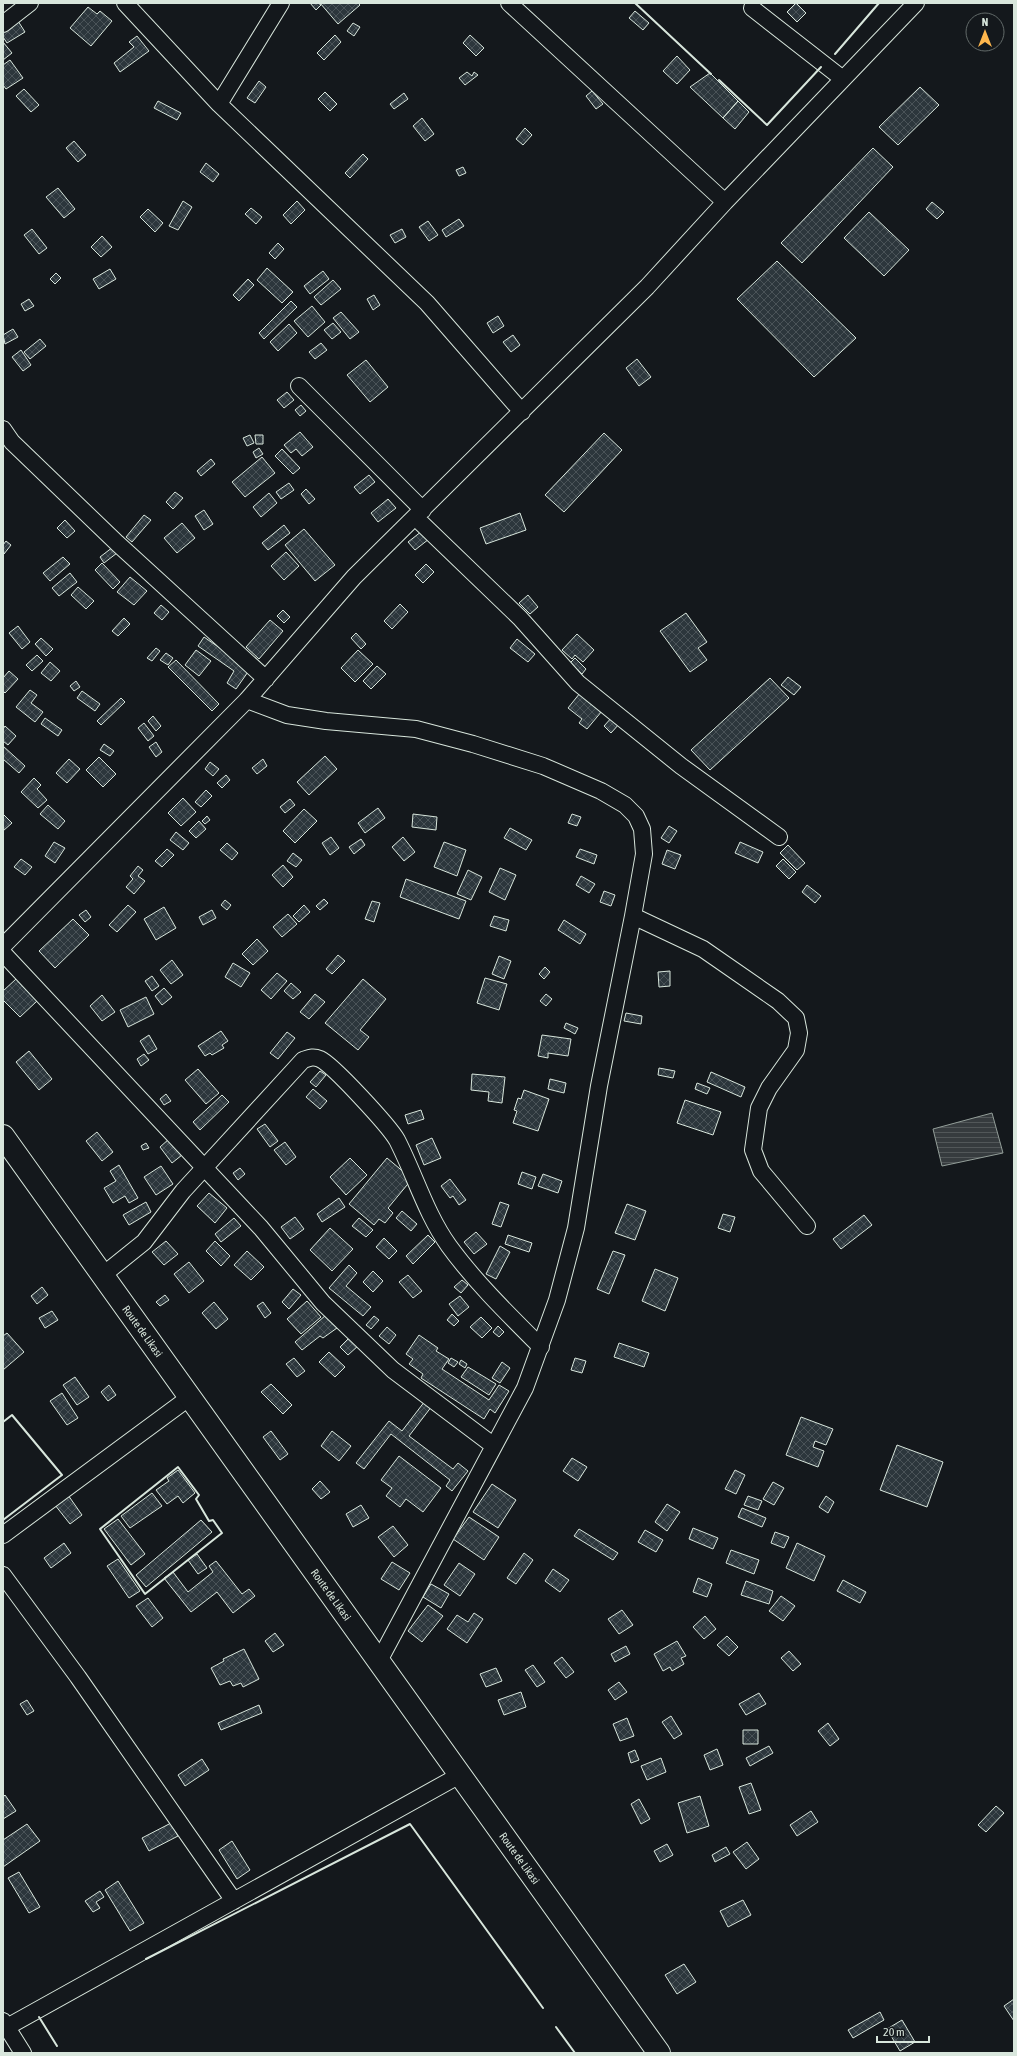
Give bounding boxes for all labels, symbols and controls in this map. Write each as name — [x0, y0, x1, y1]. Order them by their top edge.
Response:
north arrow — [965, 12, 1005, 52]
text: N — [982, 16, 988, 28]
street label: Route de Likasi — [120, 1303, 165, 1359]
street label: Route de Likasi — [309, 1567, 354, 1623]
street label: Route de Likasi — [497, 1830, 542, 1886]
scale bar — [877, 2018, 929, 2044]
text: 20 m — [883, 2025, 905, 2039]

